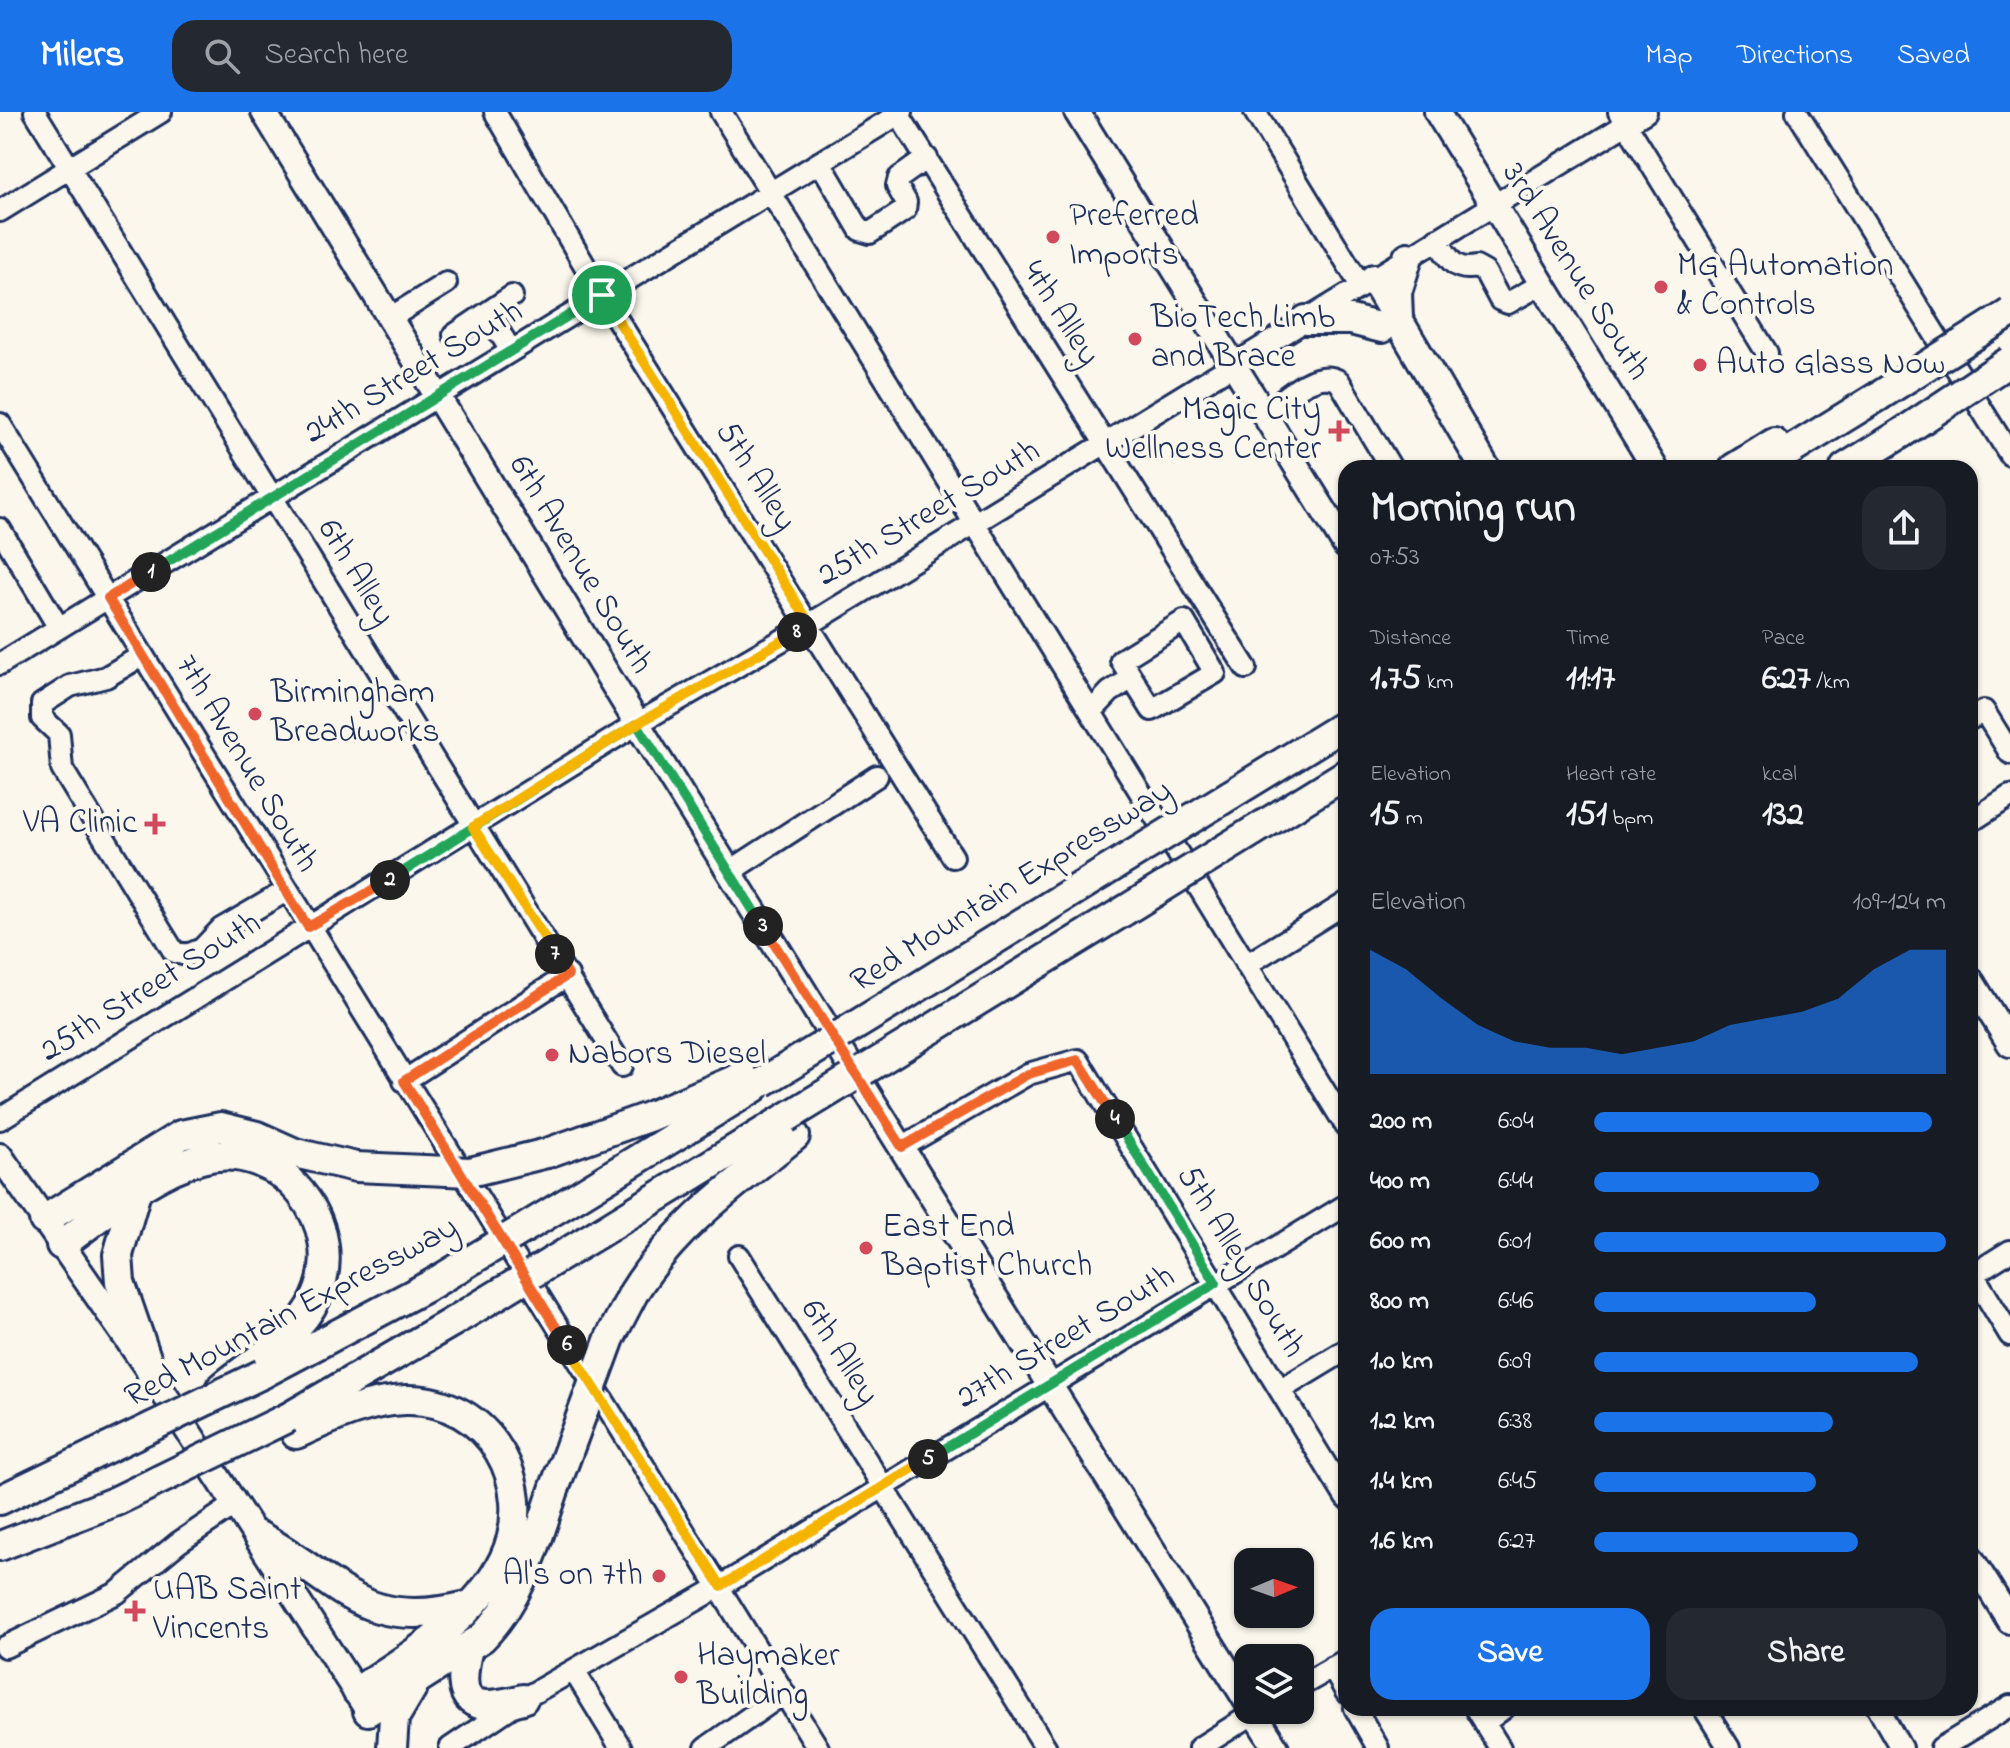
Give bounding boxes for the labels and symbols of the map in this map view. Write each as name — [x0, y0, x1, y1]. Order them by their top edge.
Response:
street label: 3rd Avenue South — [1488, 153, 1662, 391]
place label: Preferred Imports — [1069, 192, 1199, 281]
marker: Preferred Imports — [1044, 228, 1062, 246]
place label: MG Automation & Controls — [1677, 242, 1894, 331]
street label: 4th Alley — [1008, 251, 1112, 377]
pin — [568, 261, 636, 329]
marker: MG Automation & Controls — [1652, 278, 1670, 296]
street label: 24th Street South — [295, 288, 533, 458]
place label: BioTech Limb and Brace — [1150, 294, 1335, 383]
marker: BioTech Limb and Brace — [1126, 330, 1144, 348]
place label: Auto Glass Now — [1716, 340, 1945, 390]
marker: Auto Glass Now — [1691, 356, 1709, 374]
place label: Magic City Wellness Center — [1105, 386, 1321, 475]
street label: 5th Alley — [701, 412, 809, 542]
marker: Magic City Wellness Center — [1328, 420, 1350, 442]
street label: 25th Street South — [808, 427, 1050, 601]
street label: 6th Avenue South — [495, 446, 665, 684]
street label: 6th Alley — [303, 510, 407, 636]
pin: 1 — [131, 552, 171, 592]
pin: 8 — [777, 612, 817, 652]
street label: 7th Avenue South — [161, 645, 331, 883]
place label: Birmingham Breadworks — [270, 669, 440, 758]
marker: Birmingham Breadworks — [246, 705, 264, 723]
street label: Red Mountain Expressway — [841, 767, 1183, 1007]
place label: VA Clinic — [22, 799, 138, 849]
marker: VA Clinic — [144, 813, 166, 835]
pin: 2 — [370, 860, 410, 900]
street label: 25th Street South — [30, 900, 272, 1076]
pin: 3 — [743, 906, 783, 946]
pin: 7 — [535, 934, 575, 974]
place label: Nabors Diesel — [568, 1030, 766, 1080]
marker: Nabors Diesel — [543, 1046, 561, 1064]
pin: 4 — [1095, 1099, 1135, 1139]
street label: 5th Alley South — [1163, 1156, 1317, 1368]
place label: East End Baptist Church — [881, 1203, 1092, 1292]
street label: Red Mountain Expressway — [116, 1204, 468, 1422]
marker: East End Baptist Church — [857, 1239, 875, 1257]
street label: 27th Street South — [947, 1253, 1185, 1423]
street label: 6th Alley — [787, 1290, 891, 1416]
pin: 6 — [547, 1325, 587, 1365]
pin: 5 — [908, 1439, 948, 1479]
north arrow — [1234, 1548, 1314, 1628]
place label: Al's on 7th — [502, 1551, 643, 1601]
place label: UAB Saint Vincents — [152, 1566, 301, 1655]
marker: Al's on 7th — [650, 1567, 668, 1585]
marker: UAB Saint Vincents — [124, 1600, 146, 1622]
place label: Haymaker Building — [696, 1632, 840, 1721]
marker: Haymaker Building — [672, 1668, 690, 1686]

